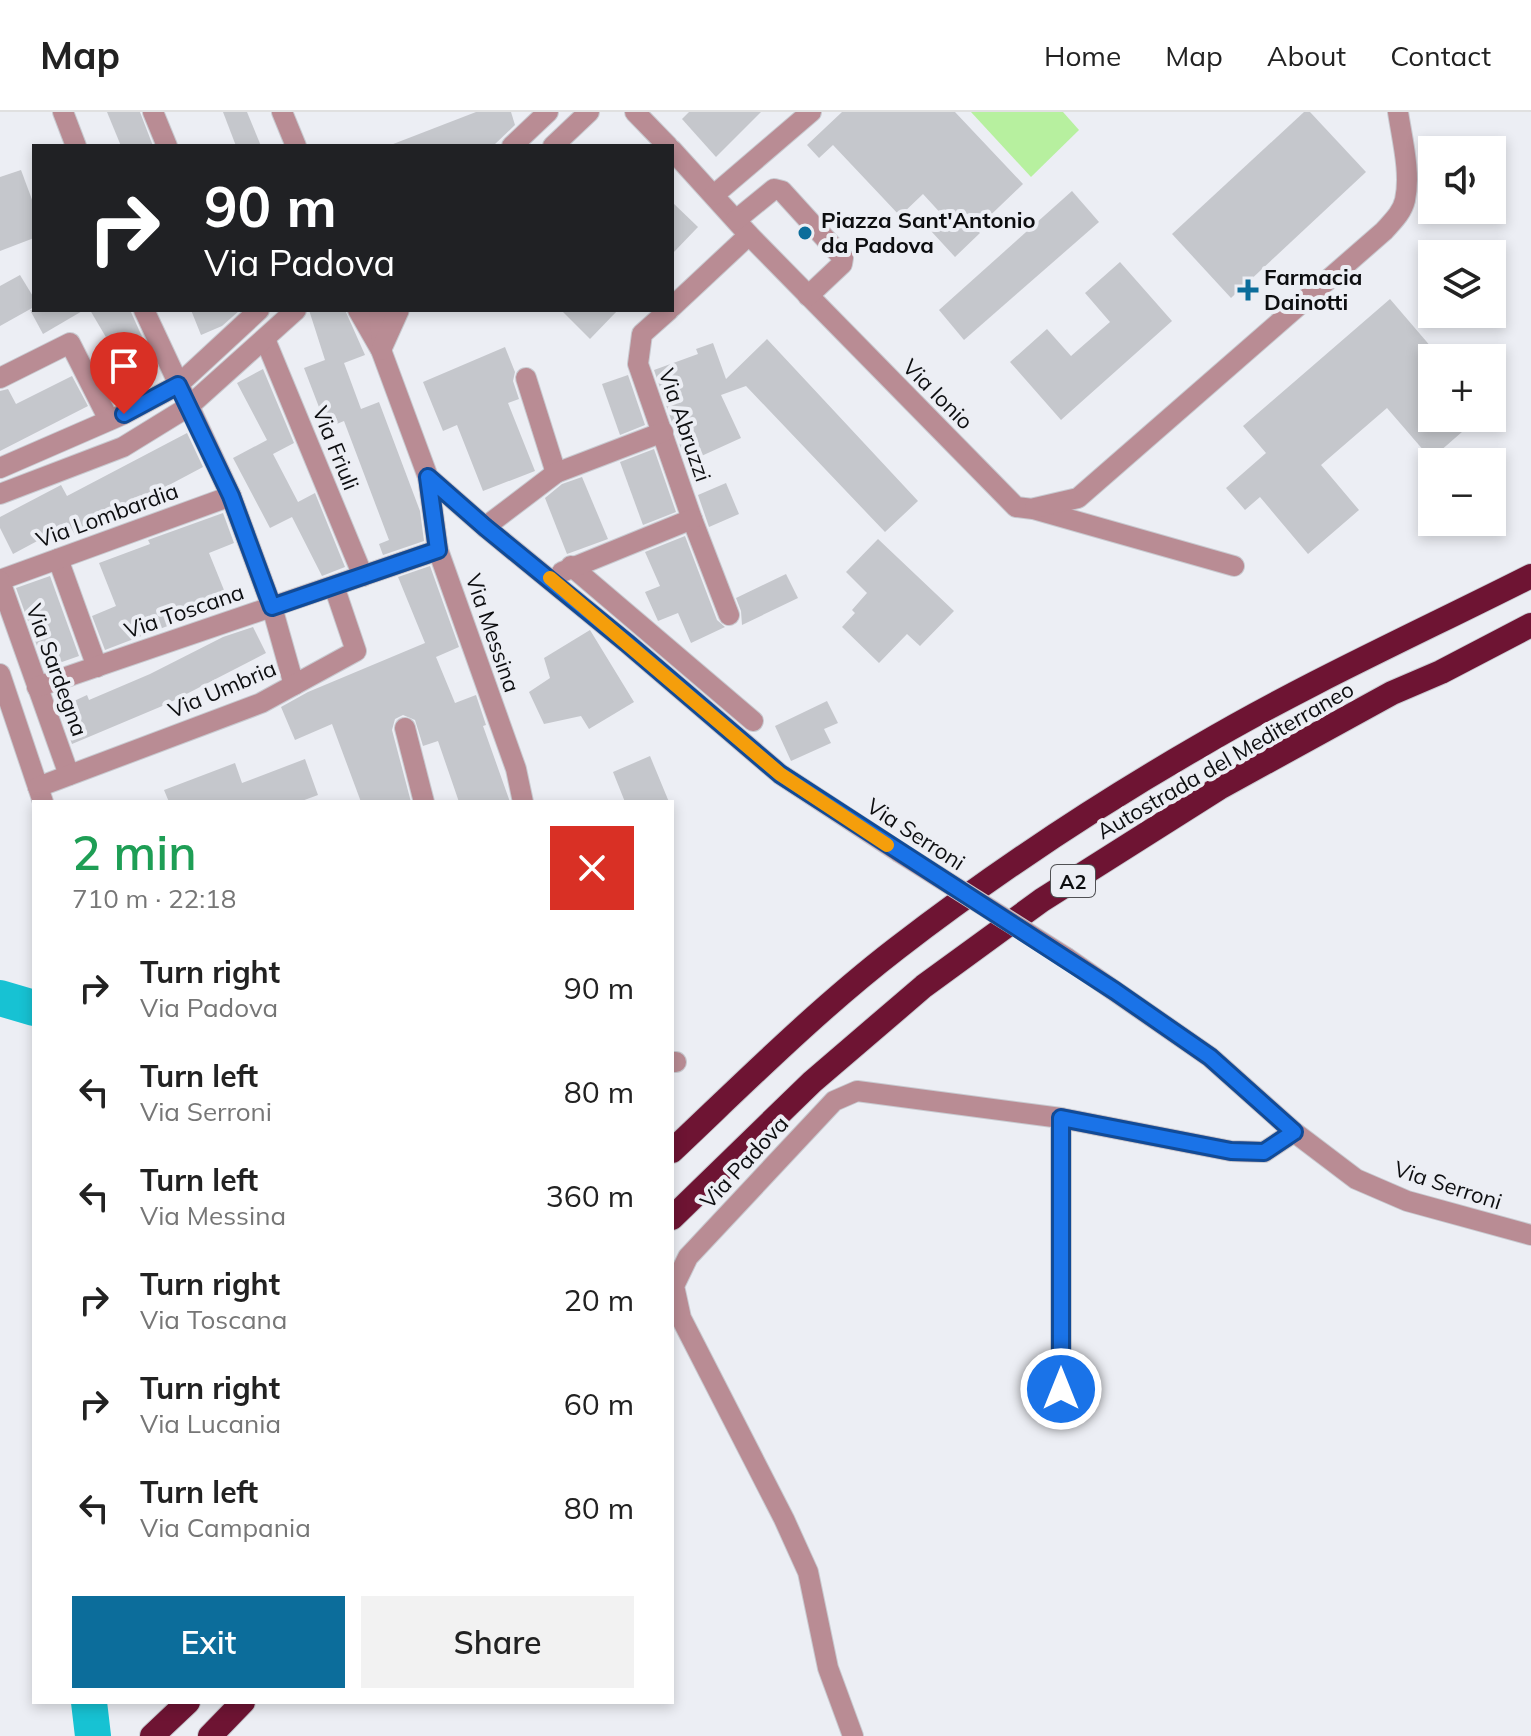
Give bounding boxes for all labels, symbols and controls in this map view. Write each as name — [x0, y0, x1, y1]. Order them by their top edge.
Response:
text: Map — [40, 31, 120, 79]
text: Home — [1044, 38, 1121, 73]
text: Map — [1165, 38, 1223, 73]
text: About — [1267, 38, 1346, 73]
text: Contact — [1390, 38, 1491, 73]
map controls — [1418, 136, 1506, 536]
button: sound — [1418, 136, 1506, 224]
text: 90 m — [204, 171, 337, 241]
icon: right — [72, 176, 176, 280]
place label: Piazza Sant'Antonio da Padova — [821, 206, 1036, 259]
marker: Piazza Sant'Antonio da Padova — [796, 224, 814, 242]
text: Via Padova — [204, 240, 395, 285]
button: layers — [1418, 240, 1506, 328]
place label: Farmacia Dainotti — [1264, 263, 1362, 316]
marker: Farmacia Dainotti — [1239, 281, 1257, 299]
pin — [90, 332, 158, 414]
icon: arrive — [102, 344, 146, 388]
button: + — [1418, 344, 1506, 432]
street label: Via Ionio — [897, 353, 979, 435]
street label: Via Abruzzi — [653, 365, 717, 485]
street label: Via Friuli — [307, 402, 365, 494]
button: − — [1418, 448, 1506, 536]
street label: Via Lombardia — [32, 476, 182, 554]
street label: Via Messina — [460, 570, 526, 696]
street label: Via Toscana — [120, 577, 248, 645]
street label: Via Sardegna — [20, 600, 94, 740]
street label: Via Umbria — [164, 654, 280, 724]
street label: Autostrada del Mediterraneo — [1091, 675, 1359, 845]
street label: Via Serroni — [862, 792, 970, 876]
text: 2 min — [72, 822, 197, 882]
button: close — [550, 826, 634, 910]
road number: A2 — [1051, 865, 1095, 897]
text: 710 m · 22:18 — [72, 882, 236, 915]
text: Turn right — [140, 953, 280, 991]
icon: right — [72, 966, 116, 1010]
text: 90 m — [564, 969, 634, 1007]
text: Via Padova — [140, 991, 278, 1024]
text: Turn left — [140, 1057, 258, 1095]
icon: left — [72, 1070, 116, 1114]
text: 80 m — [564, 1073, 634, 1111]
text: Via Serroni — [140, 1095, 272, 1128]
street label: Via Padova — [694, 1110, 794, 1214]
street label: Via Serroni — [1391, 1154, 1505, 1216]
text: Turn left — [140, 1161, 258, 1199]
icon: left — [72, 1174, 116, 1218]
text: 360 m — [546, 1177, 634, 1215]
text: Via Messina — [140, 1199, 286, 1232]
text: Turn right — [140, 1265, 280, 1303]
icon: right — [72, 1278, 116, 1322]
text: 20 m — [564, 1281, 634, 1319]
text: Via Toscana — [140, 1303, 287, 1336]
position arrow — [1019, 1347, 1103, 1431]
text: Turn right — [140, 1369, 280, 1407]
icon: right — [72, 1382, 116, 1426]
text: 60 m — [564, 1385, 634, 1423]
text: Via Lucania — [140, 1407, 281, 1440]
text: Turn left — [140, 1473, 258, 1511]
icon: left — [72, 1486, 116, 1530]
text: 80 m — [564, 1489, 634, 1527]
text: Via Campania — [140, 1511, 311, 1544]
button: Exit — [72, 1596, 345, 1688]
button: Share — [361, 1596, 634, 1688]

